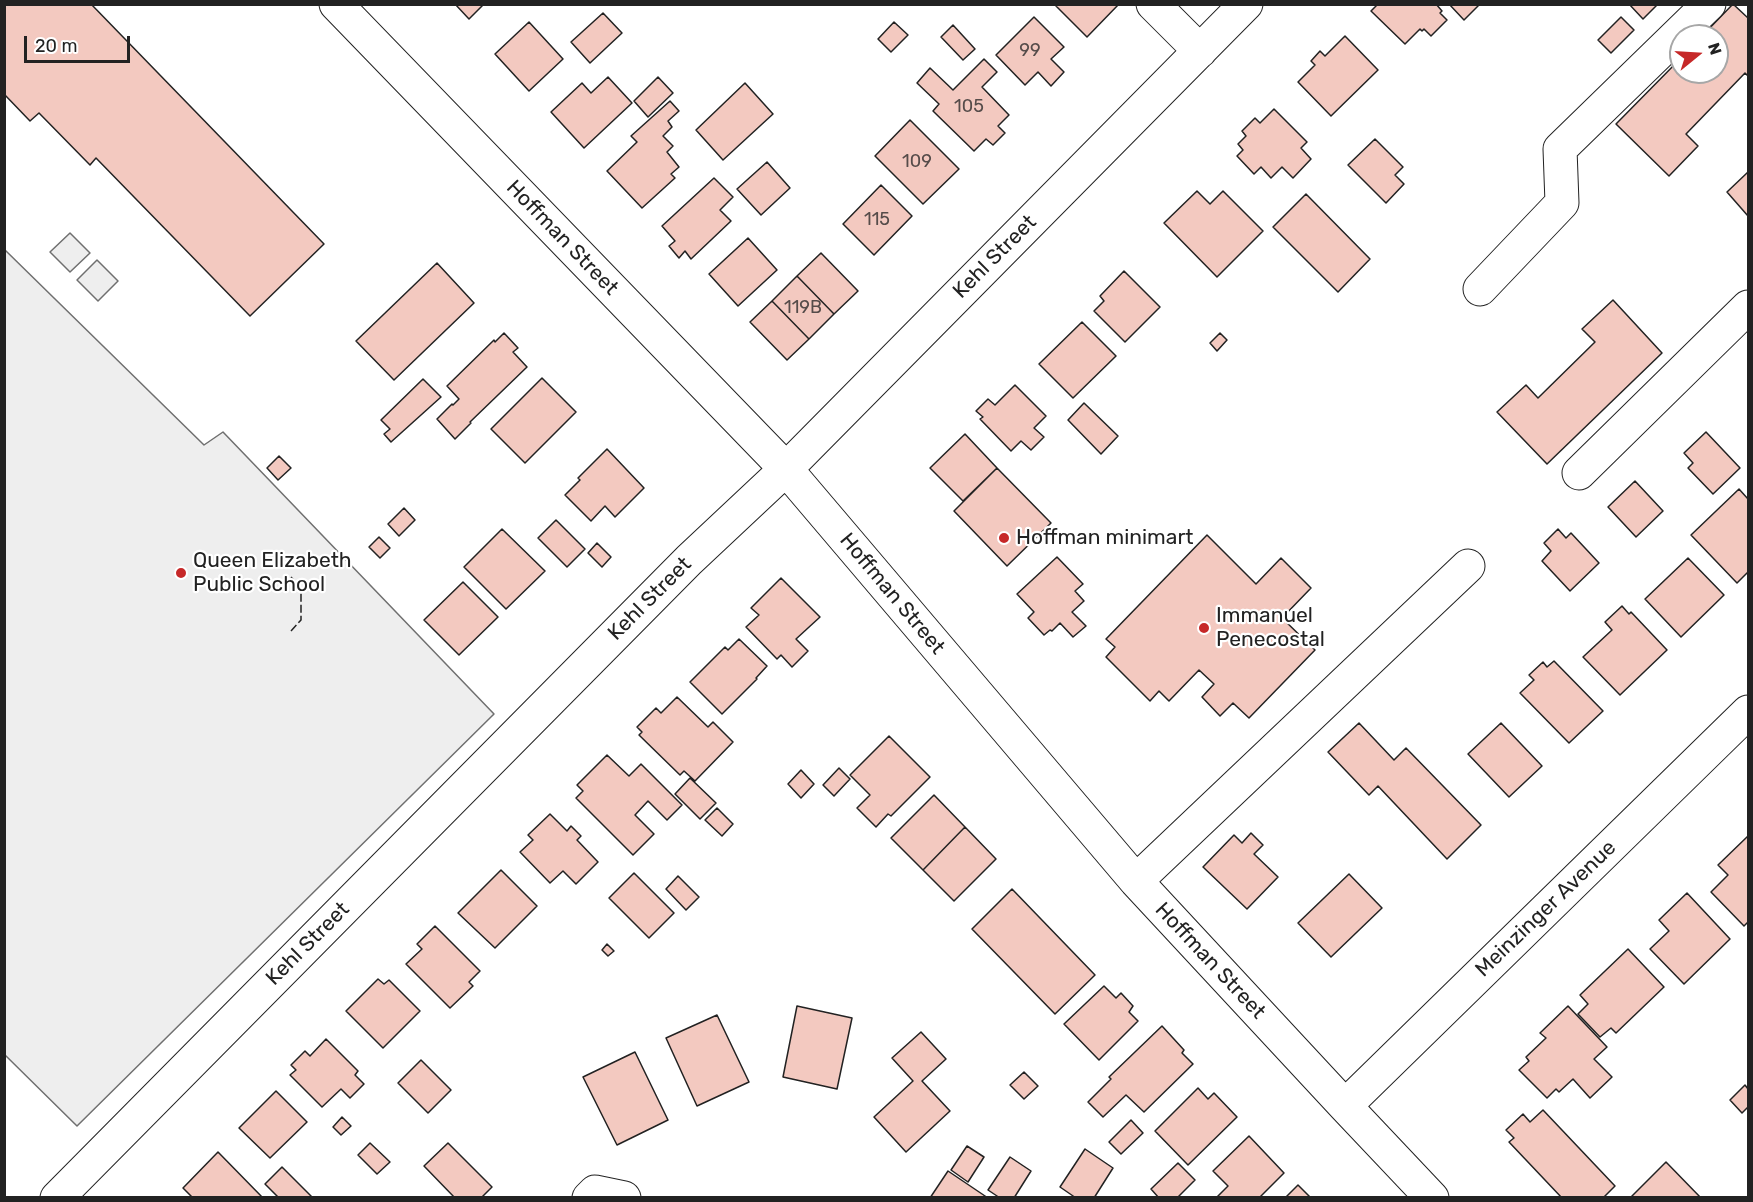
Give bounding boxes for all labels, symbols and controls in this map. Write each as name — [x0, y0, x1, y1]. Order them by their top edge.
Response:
scale bar — [27, 24, 134, 62]
north arrow — [1669, 24, 1729, 84]
text: 20 m — [35, 35, 77, 57]
house number: 99 — [1019, 40, 1041, 62]
text: N — [1704, 40, 1726, 57]
house number: 105 — [954, 96, 984, 118]
house number: 109 — [902, 151, 932, 173]
street label: Hoffman Street — [501, 175, 623, 301]
house number: 115 — [864, 209, 890, 231]
street label: Kehl Street — [948, 210, 1042, 304]
house number: 119B — [784, 297, 822, 319]
place label: Hoffman minimart — [1016, 525, 1194, 551]
street label: Hoffman Street — [834, 528, 950, 660]
marker: Hoffman minimart — [997, 531, 1011, 545]
place label: Queen Elizabeth Public School — [193, 548, 352, 598]
street label: Kehl Street — [603, 552, 697, 646]
marker: Queen Elizabeth Public School — [174, 566, 188, 580]
place label: Immanuel Penecostal — [1216, 603, 1325, 653]
marker: Immanuel Penecostal — [1197, 621, 1211, 635]
street label: Meinzinger Avenue — [1470, 835, 1622, 983]
street label: Kehl Street — [261, 897, 355, 991]
street label: Hoffman Street — [1150, 897, 1270, 1025]

